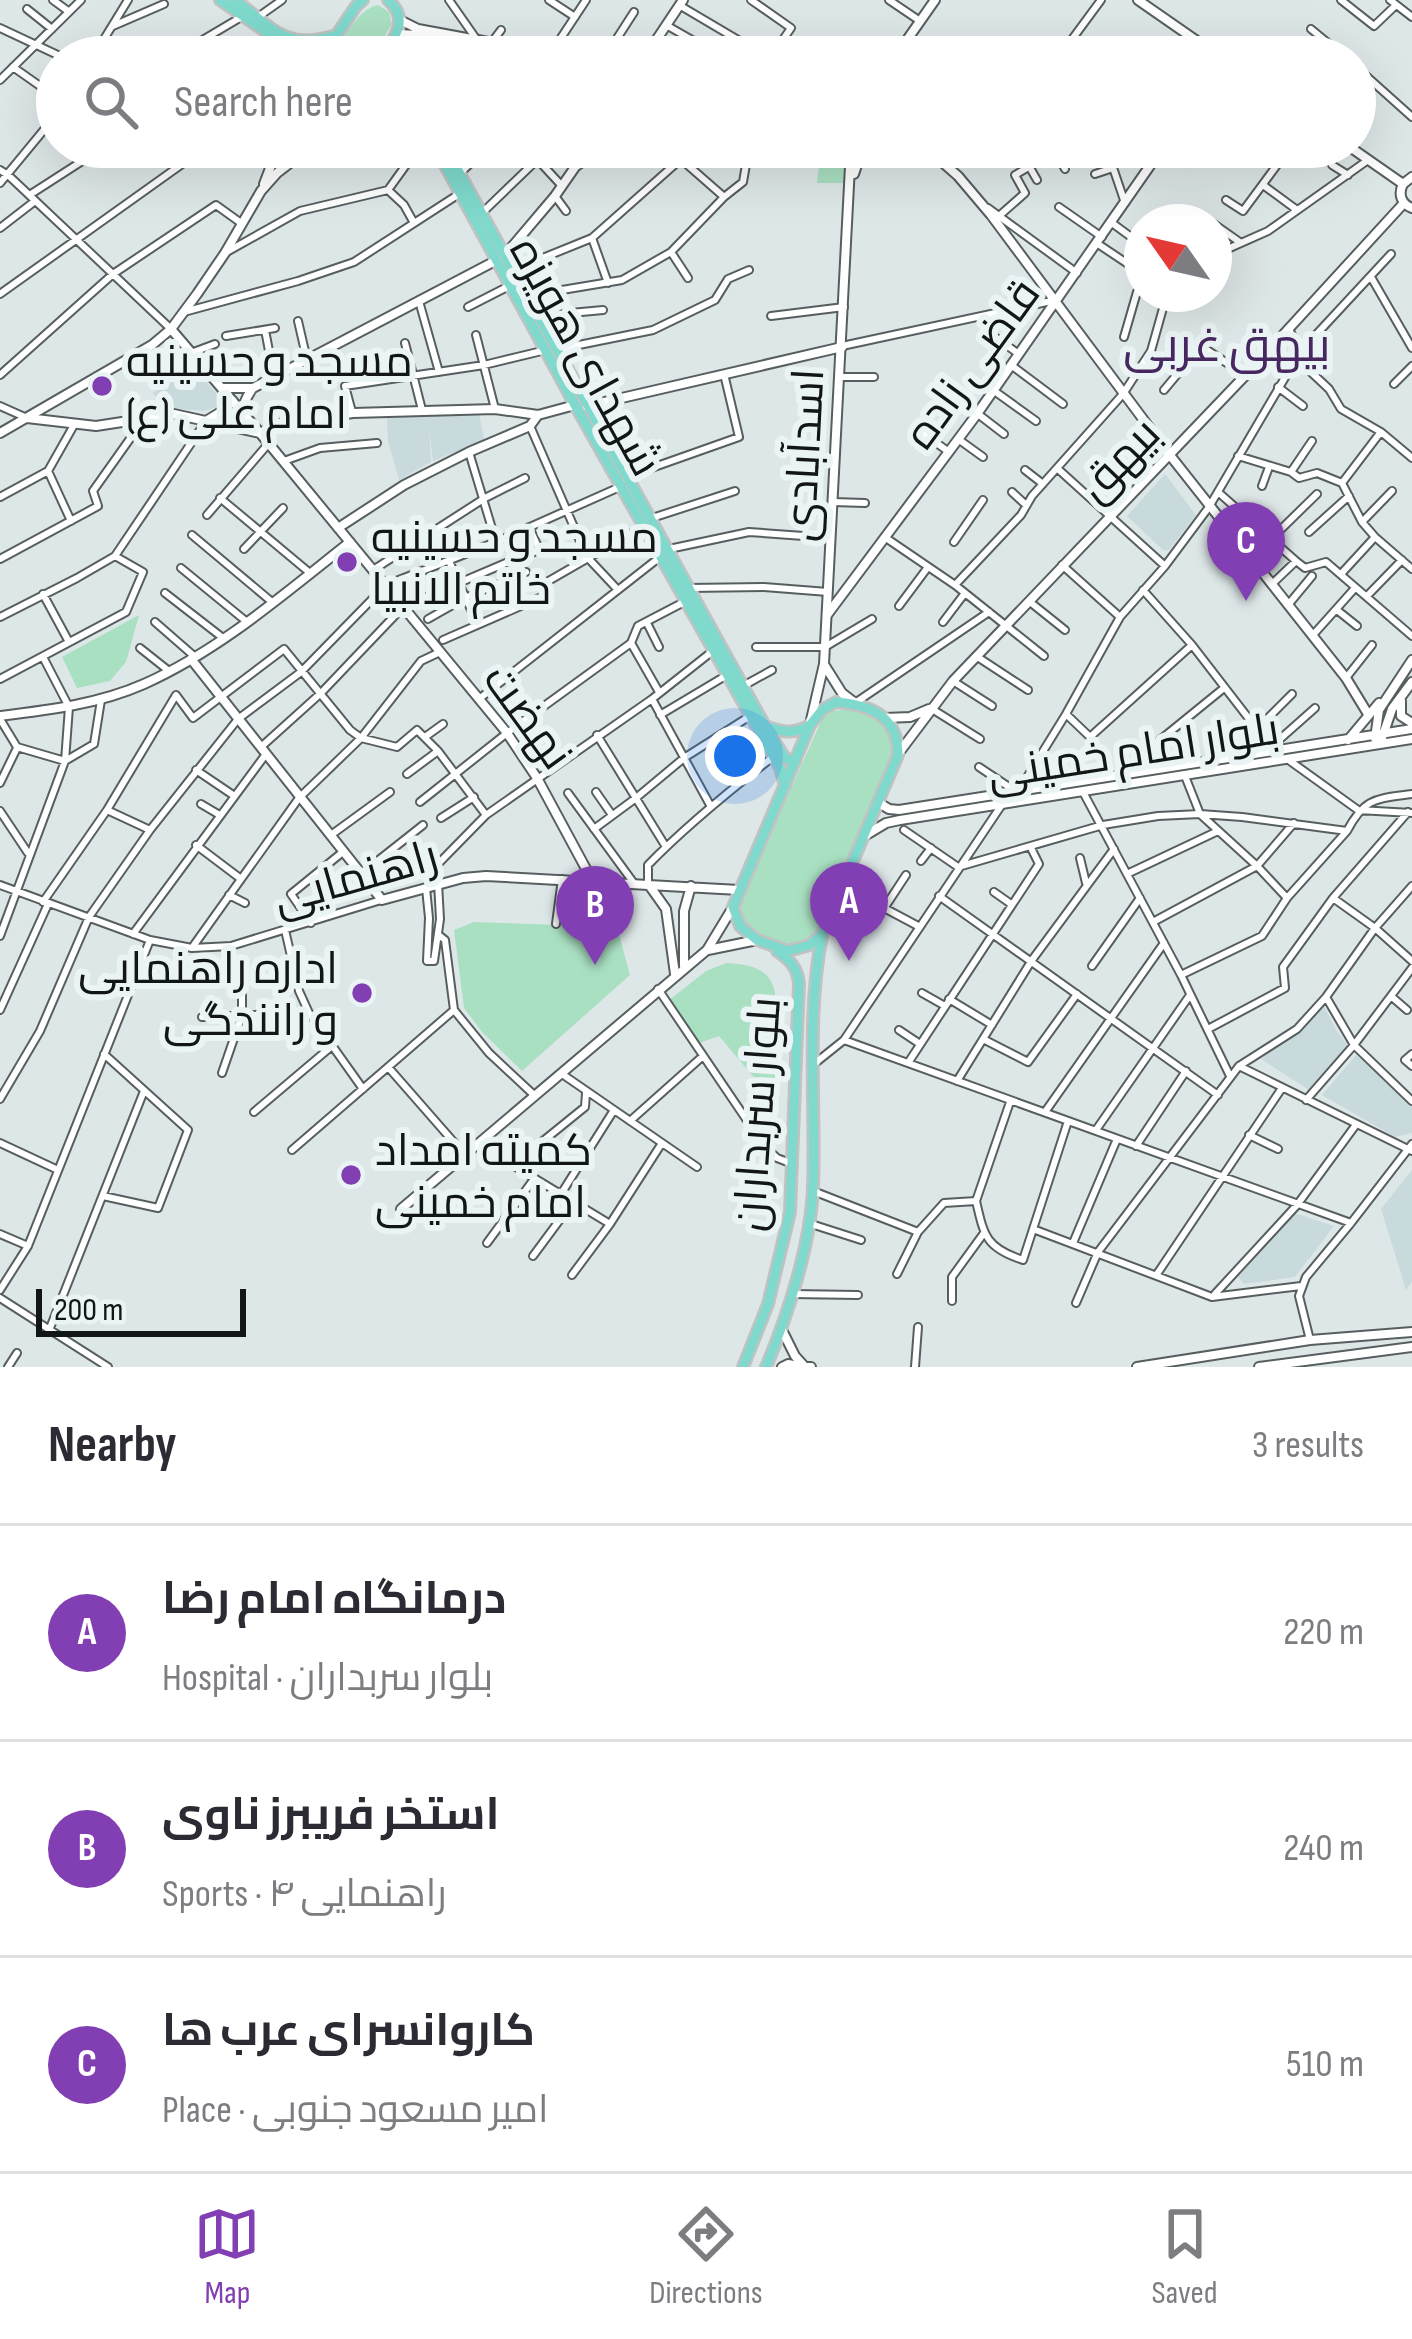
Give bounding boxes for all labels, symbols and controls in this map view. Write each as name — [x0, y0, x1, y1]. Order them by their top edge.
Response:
search box — [36, 36, 1376, 168]
icon: search — [78, 69, 144, 135]
text: Search here — [174, 75, 353, 130]
north arrow — [1124, 204, 1232, 312]
street label: شهدای هویزه — [497, 228, 673, 486]
street label: قاضی زاده — [893, 269, 1053, 460]
district label: بیهق غربی — [1123, 318, 1331, 375]
place label: مسجد و حسینیه امام علی (ع) — [126, 335, 413, 443]
street label: اسدآبادی — [774, 367, 837, 543]
marker: مسجد و حسینیه امام علی (ع) — [89, 373, 115, 399]
street label: بیهق — [1067, 407, 1173, 514]
pin: C — [1207, 502, 1285, 601]
place label: مسجد و حسینیه خاتم الانبیا — [371, 511, 658, 619]
marker: مسجد و حسینیه خاتم الانبیا — [334, 549, 360, 575]
street label: نهضت — [470, 654, 584, 781]
street label: بلوار امام خمینی — [984, 702, 1283, 804]
your location — [705, 726, 765, 786]
street label: راهنمایی — [267, 829, 444, 928]
pin: A — [810, 862, 888, 961]
pin: B — [556, 866, 634, 965]
place label: اداره راهنمایی و رانندگی — [78, 942, 338, 1049]
marker: اداره راهنمایی و رانندگی — [349, 980, 375, 1006]
street label: بلوار سربداران — [723, 995, 794, 1233]
place label: کمیته امداد امام خمینی — [375, 1124, 592, 1232]
marker: کمیته امداد امام خمینی — [338, 1162, 364, 1188]
scale bar — [36, 1283, 246, 1336]
text: 200 m — [54, 1290, 123, 1330]
text: Nearby — [48, 1415, 177, 1476]
text: 3 results — [1252, 1422, 1364, 1469]
text: درمانگاه امام رضا — [162, 1572, 506, 1627]
text: A — [78, 1609, 96, 1656]
text: 220 m — [1283, 1609, 1364, 1656]
text: Hospital · بلوار سربداران — [162, 1655, 493, 1702]
text: استخر فریبرز ناوی — [162, 1788, 500, 1843]
text: B — [78, 1825, 96, 1872]
text: 240 m — [1283, 1825, 1364, 1872]
text: Sports · راهنمایی ۴ — [162, 1871, 447, 1918]
text: کاروانسرای عرب ها — [162, 2004, 535, 2059]
text: C — [77, 2041, 97, 2088]
text: 510 m — [1286, 2041, 1364, 2088]
text: Place · امیر مسعود جنوبی — [162, 2087, 548, 2134]
tab: Map — [194, 2201, 260, 2313]
tab: Directions — [649, 2201, 763, 2313]
tab: Saved — [1151, 2201, 1218, 2313]

